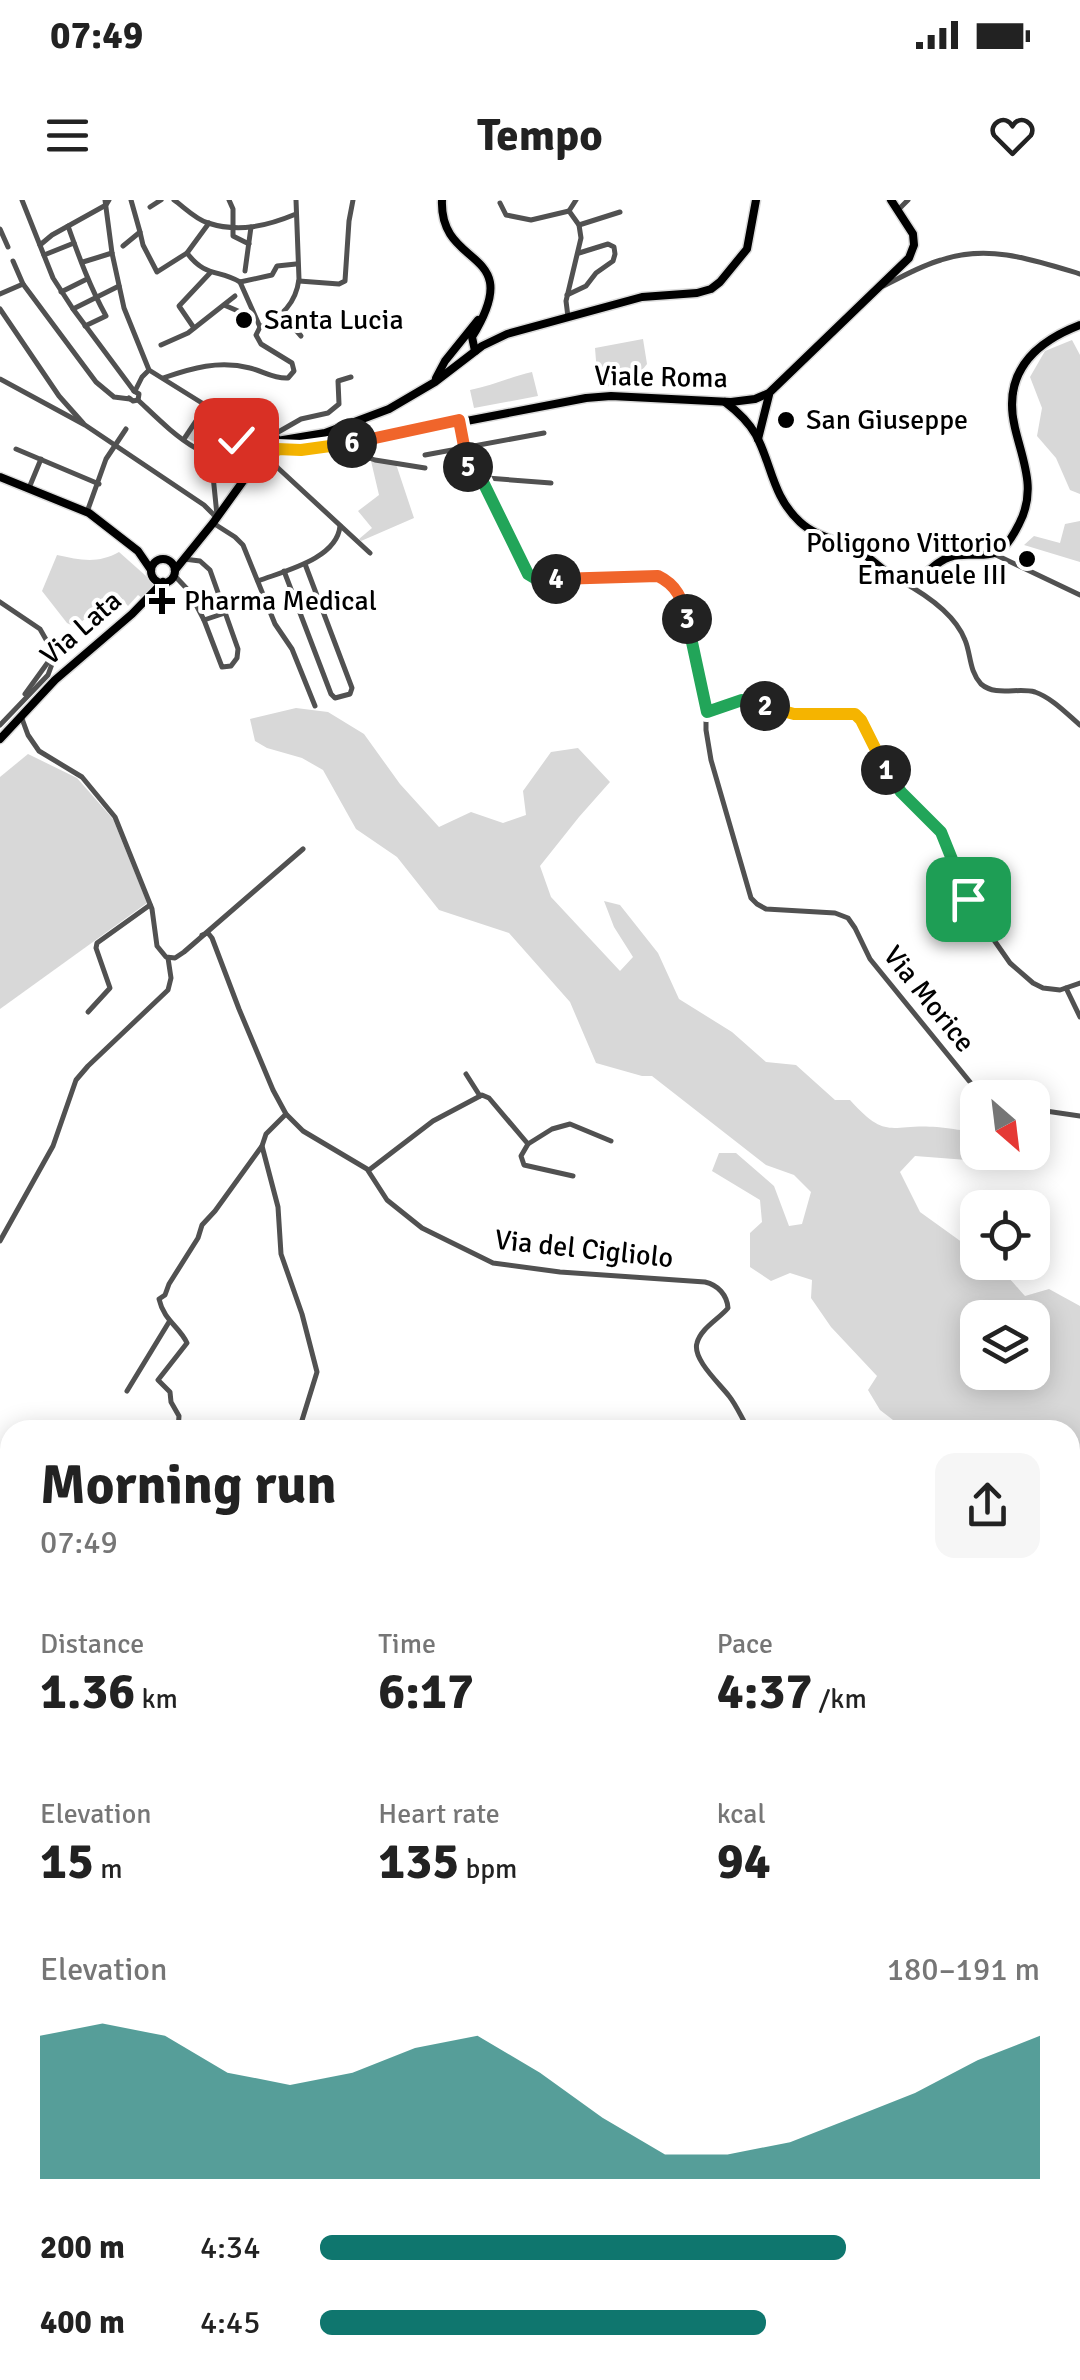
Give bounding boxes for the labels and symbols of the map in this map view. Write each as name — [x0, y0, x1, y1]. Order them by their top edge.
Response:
place label: Santa Lucia — [264, 303, 404, 337]
marker: Santa Lucia — [233, 309, 255, 331]
street label: Viale Roma — [594, 359, 728, 395]
pin — [194, 398, 279, 483]
place label: San Giuseppe — [806, 403, 968, 437]
marker: San Giuseppe — [775, 409, 797, 431]
pin: 6 — [327, 418, 377, 468]
pin: 5 — [443, 442, 493, 492]
place label: Poligono Vittorio Emanuele III — [806, 526, 1007, 592]
marker: Poligono Vittorio Emanuele III — [1016, 548, 1038, 570]
pin: 4 — [531, 554, 581, 604]
street label: Via Lata — [34, 584, 128, 672]
place label: Pharma Medical — [184, 584, 377, 618]
marker: Pharma Medical — [149, 588, 175, 614]
pin: 3 — [662, 594, 712, 644]
pin: 2 — [740, 681, 790, 731]
pin: 1 — [861, 745, 911, 795]
pin — [926, 857, 1011, 942]
street label: Via Morice — [876, 939, 982, 1059]
north arrow — [960, 1080, 1050, 1170]
street label: Via del Cigliolo — [493, 1223, 675, 1275]

